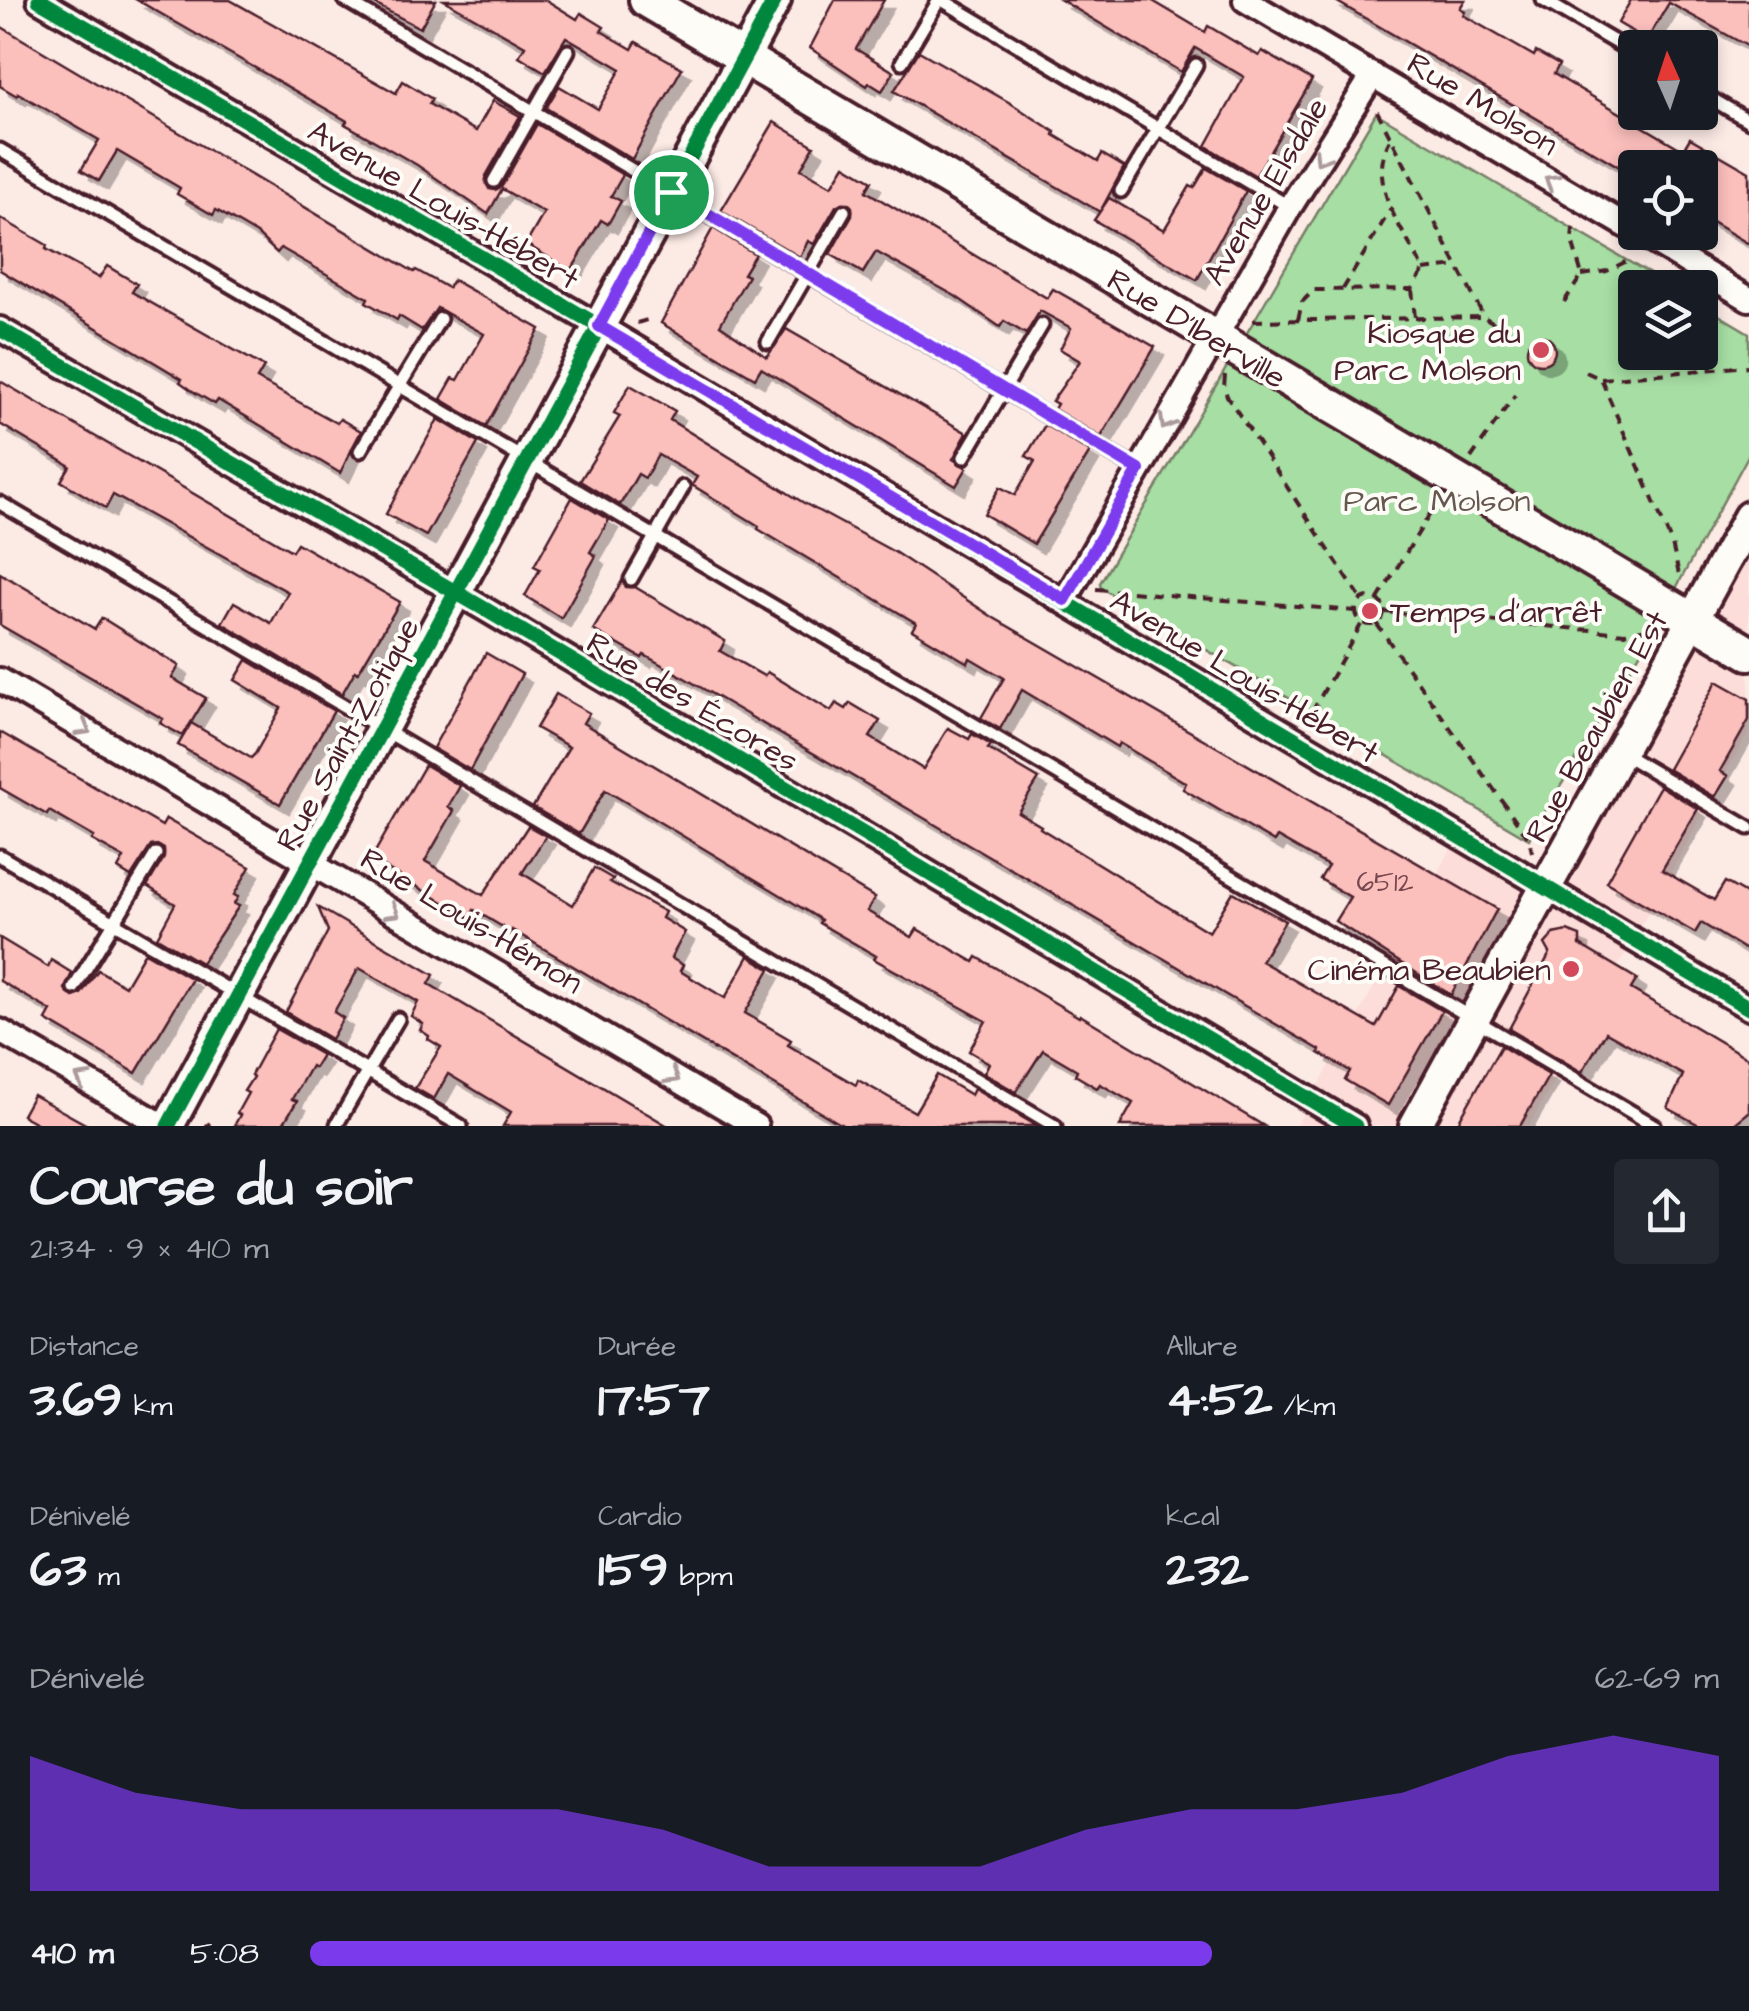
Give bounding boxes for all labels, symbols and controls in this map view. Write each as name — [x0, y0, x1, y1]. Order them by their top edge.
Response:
north arrow — [1618, 30, 1718, 130]
map controls — [1618, 30, 1718, 370]
street label: Rue Molson — [1398, 42, 1566, 167]
street label: Avenue Elsdale — [1192, 89, 1340, 294]
street label: Avenue Louis-Hébert — [299, 109, 587, 301]
one-way arrow — [1314, 147, 1333, 165]
pin — [629, 150, 714, 235]
button: locate — [1618, 150, 1718, 250]
icon: arrive — [644, 165, 699, 220]
one-way arrow — [1544, 174, 1562, 193]
street label: Rue D'Iberville — [1098, 258, 1294, 401]
button: layers — [1618, 270, 1718, 370]
place label: Kiosque du Parc Molson — [1334, 311, 1521, 393]
marker: Kiosque du Parc Molson — [1530, 339, 1552, 361]
one-way arrow — [1159, 412, 1178, 430]
park label: Parc Molson — [1344, 479, 1530, 524]
street label: Avenue Louis-Hébert — [1101, 579, 1387, 776]
place label: Temps d'arrêt — [1390, 590, 1602, 635]
marker: Temps d'arrêt — [1359, 600, 1381, 622]
street label: Rue Beaubien Est — [1515, 603, 1680, 851]
street label: Rue Saint-Zotique — [265, 610, 431, 860]
street label: Rue des Écores — [578, 621, 807, 783]
one-way arrow — [73, 717, 91, 737]
street label: Rue Louis-Hémon — [352, 837, 591, 1005]
house number: 6512 — [1357, 863, 1413, 902]
one-way arrow — [382, 899, 400, 919]
place label: Cinéma Beaubien — [1307, 948, 1551, 993]
marker: Cinéma Beaubien — [1560, 958, 1582, 980]
one-way arrow — [662, 1065, 680, 1084]
one-way arrow — [75, 1071, 93, 1091]
text: Course du soir — [30, 1150, 413, 1226]
button: share — [1614, 1159, 1719, 1264]
text: 21:34 · 9 × 410 m — [30, 1226, 269, 1271]
text: Distance — [30, 1327, 139, 1366]
text: Durée — [598, 1327, 676, 1366]
text: Allure — [1166, 1327, 1238, 1366]
text: 3.69 — [30, 1366, 122, 1435]
text: 17:57 — [598, 1366, 710, 1435]
text: 4:52 — [1166, 1366, 1272, 1435]
text: km — [122, 1387, 173, 1426]
text: /km — [1272, 1387, 1335, 1426]
text: Dénivelé — [30, 1497, 131, 1536]
text: Cardio — [598, 1497, 682, 1536]
text: kcal — [1166, 1497, 1220, 1536]
text: 63 — [30, 1536, 87, 1605]
text: 159 — [598, 1536, 668, 1605]
text: 232 — [1166, 1536, 1249, 1605]
text: m — [87, 1557, 120, 1596]
text: bpm — [668, 1557, 733, 1596]
text: Dénivelé — [30, 1656, 145, 1701]
text: 62–69 m — [1595, 1656, 1719, 1701]
text: 410 m — [30, 1931, 114, 1976]
text: 5:08 — [190, 1931, 259, 1976]

